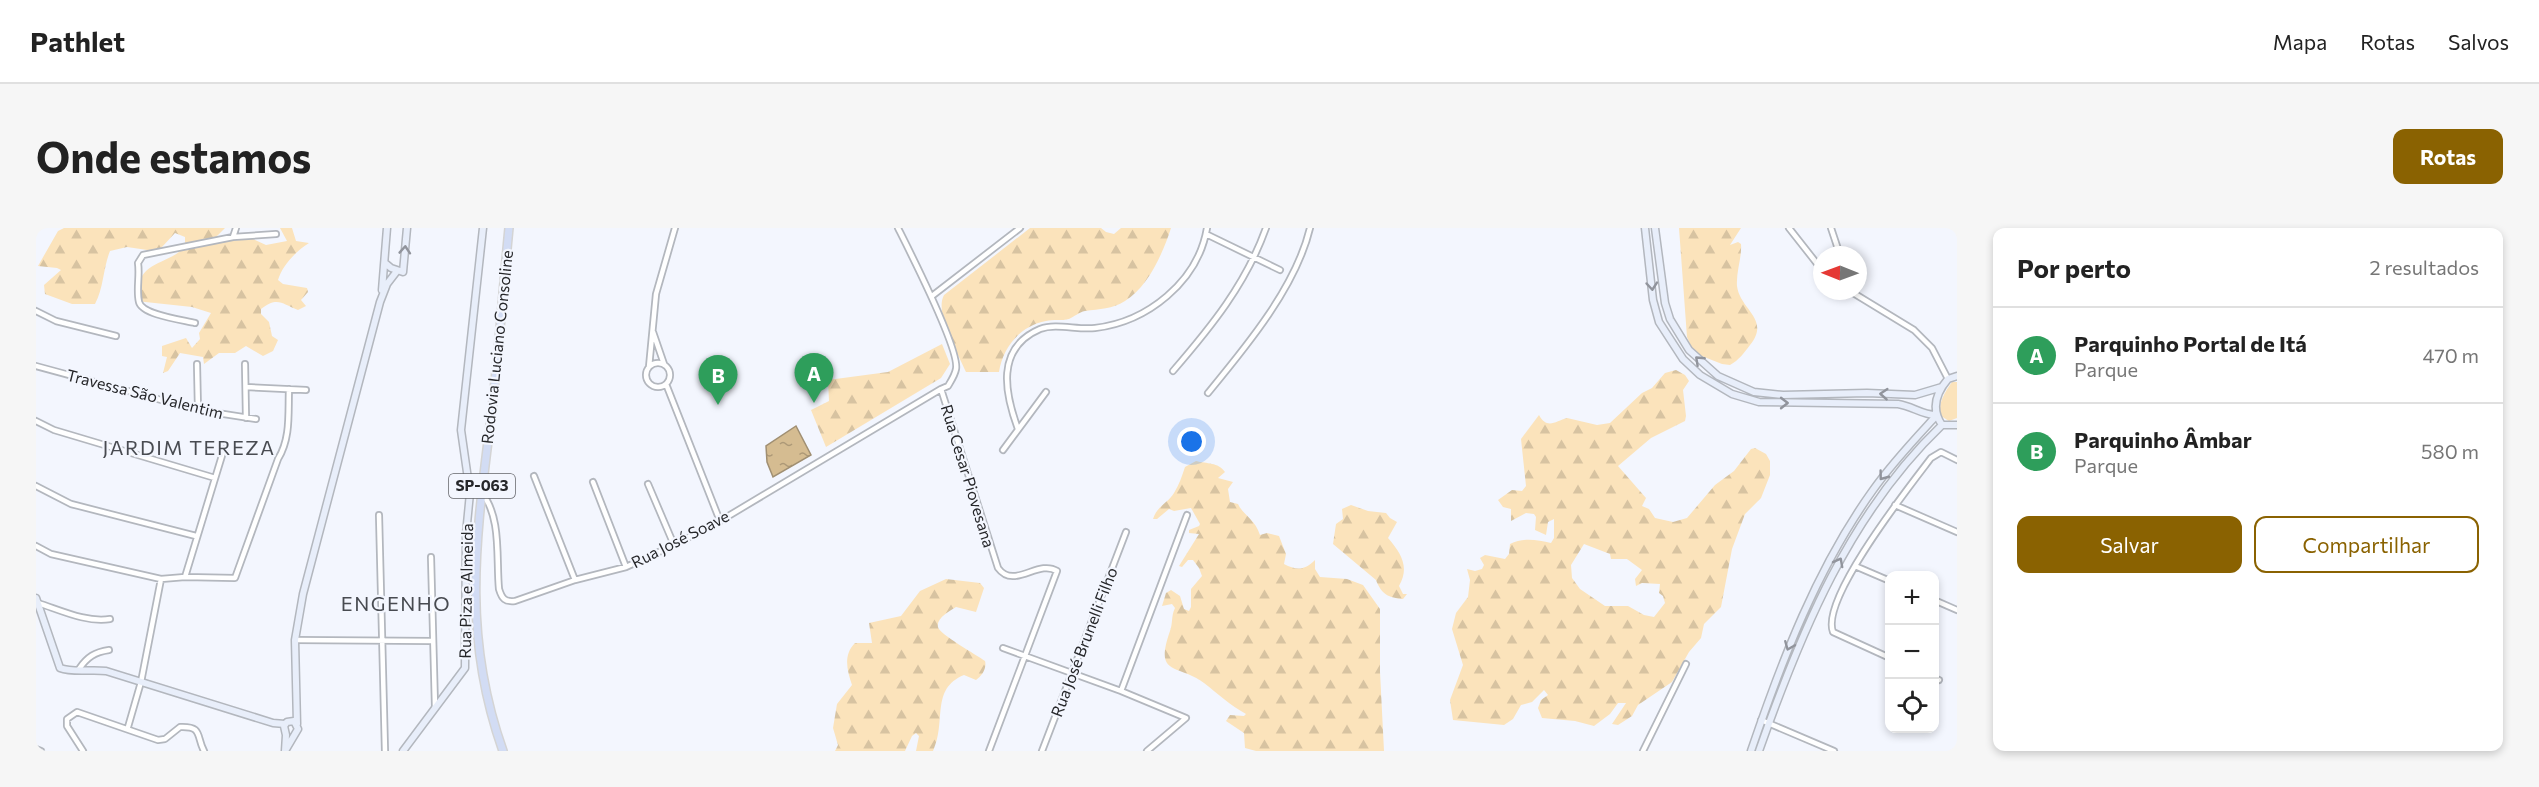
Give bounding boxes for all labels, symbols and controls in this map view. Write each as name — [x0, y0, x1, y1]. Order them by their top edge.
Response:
text: Pathlet — [30, 24, 125, 58]
text: Mapa — [2273, 29, 2327, 54]
text: Rotas — [2360, 29, 2415, 54]
text: Salvos — [2448, 29, 2509, 54]
button: Rotas — [2393, 129, 2503, 184]
text: Onde estamos — [36, 130, 311, 182]
one-way arrow — [398, 245, 411, 255]
north arrow — [1813, 246, 1867, 300]
street label: Rodovia Luciano Consoline — [477, 249, 516, 445]
text: Por perto — [2017, 252, 2131, 283]
text: 2 resultados — [2369, 255, 2479, 279]
one-way arrow — [1645, 282, 1658, 291]
text: Parquinho Portal de Itá — [2074, 330, 2307, 357]
text: A — [2029, 343, 2044, 367]
text: 470 m — [2423, 343, 2479, 367]
pin: A — [794, 354, 834, 403]
pin: B — [698, 356, 738, 405]
one-way arrow — [1695, 356, 1706, 367]
text: Parque — [2074, 357, 2138, 381]
street label: Travessa São Valentim — [65, 365, 225, 422]
one-way arrow — [1880, 388, 1889, 401]
one-way arrow — [1779, 397, 1788, 410]
street label: Rua Cesar Piovesana — [938, 402, 999, 550]
text: Parquinho Âmbar — [2074, 426, 2252, 453]
your location — [1177, 427, 1206, 456]
district label: JARDIM TEREZA — [102, 435, 276, 459]
text: B — [2030, 439, 2043, 463]
text: 580 m — [2421, 439, 2479, 463]
text: Parque — [2074, 453, 2138, 477]
one-way arrow — [1880, 469, 1891, 480]
road number: SP-063 — [449, 474, 515, 498]
street label: Rua José Soave — [628, 506, 732, 571]
button: Salvar — [2017, 516, 2242, 573]
button: Compartilhar — [2254, 516, 2479, 573]
street label: Rua Piza e Almeida — [455, 523, 476, 659]
one-way arrow — [1832, 557, 1843, 568]
street label: Rua José Brunelli Filho — [1046, 564, 1121, 719]
map controls — [1885, 571, 1939, 733]
button: + — [1885, 571, 1939, 625]
district label: ENGENHO — [341, 591, 451, 615]
button: − — [1885, 625, 1939, 679]
one-way arrow — [1784, 640, 1796, 651]
button: locate — [1885, 679, 1939, 733]

